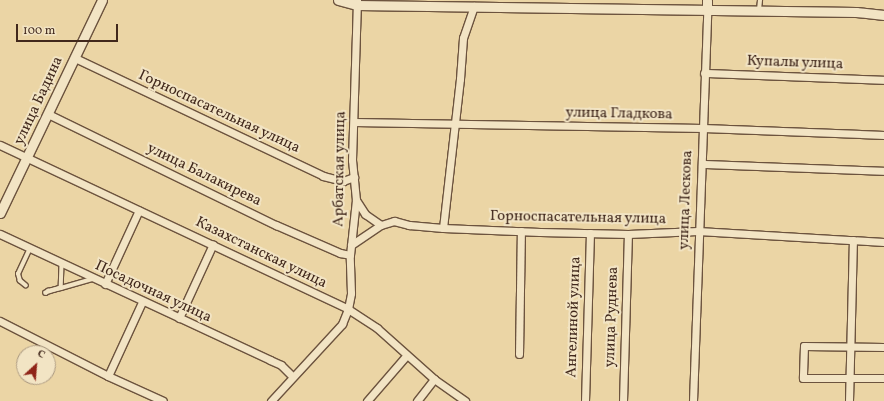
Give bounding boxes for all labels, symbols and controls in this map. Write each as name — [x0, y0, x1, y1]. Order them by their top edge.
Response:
scale bar — [18, 16, 120, 42]
text: 100 m — [23, 23, 55, 39]
street label: Купалы улица — [746, 52, 844, 74]
street label: улица Бадина — [11, 54, 67, 148]
street label: Горноспасательная улица — [135, 66, 303, 158]
street label: улица Гладкова — [565, 104, 673, 124]
street label: Арбатская улица — [330, 111, 350, 227]
street label: улица Балакирева — [144, 140, 264, 210]
street label: улица Лескова — [675, 150, 697, 250]
street label: Горноспасательная улица — [489, 207, 667, 229]
street label: Казахстанская улица — [192, 213, 330, 293]
street label: Ангелиной улица — [563, 256, 585, 378]
street label: Посадочная улица — [92, 257, 214, 327]
street label: улица Руднева — [601, 266, 623, 368]
north arrow — [16, 345, 56, 385]
text: С — [35, 346, 48, 363]

